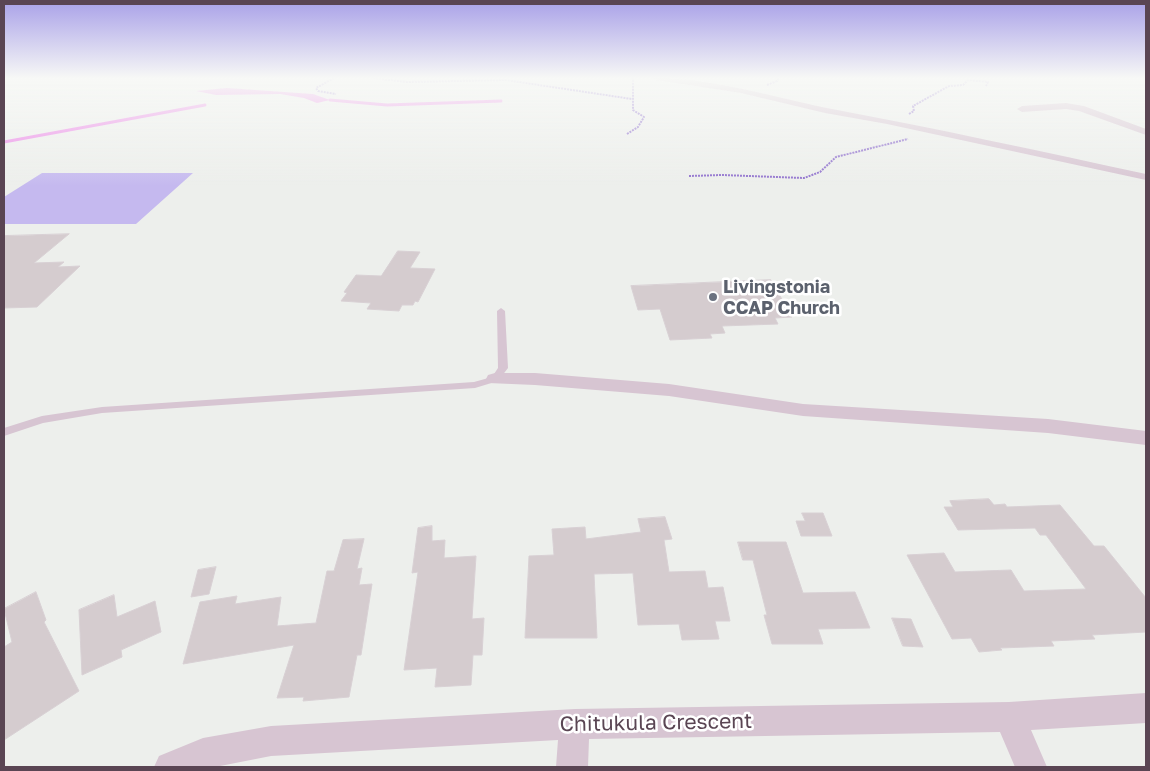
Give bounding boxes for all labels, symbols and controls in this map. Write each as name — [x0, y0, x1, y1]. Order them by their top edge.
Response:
place label: Livingstonia CCAP Church — [723, 276, 840, 318]
marker: Livingstonia CCAP Church — [707, 291, 719, 303]
street label: Chitukula Crescent — [559, 709, 753, 737]

